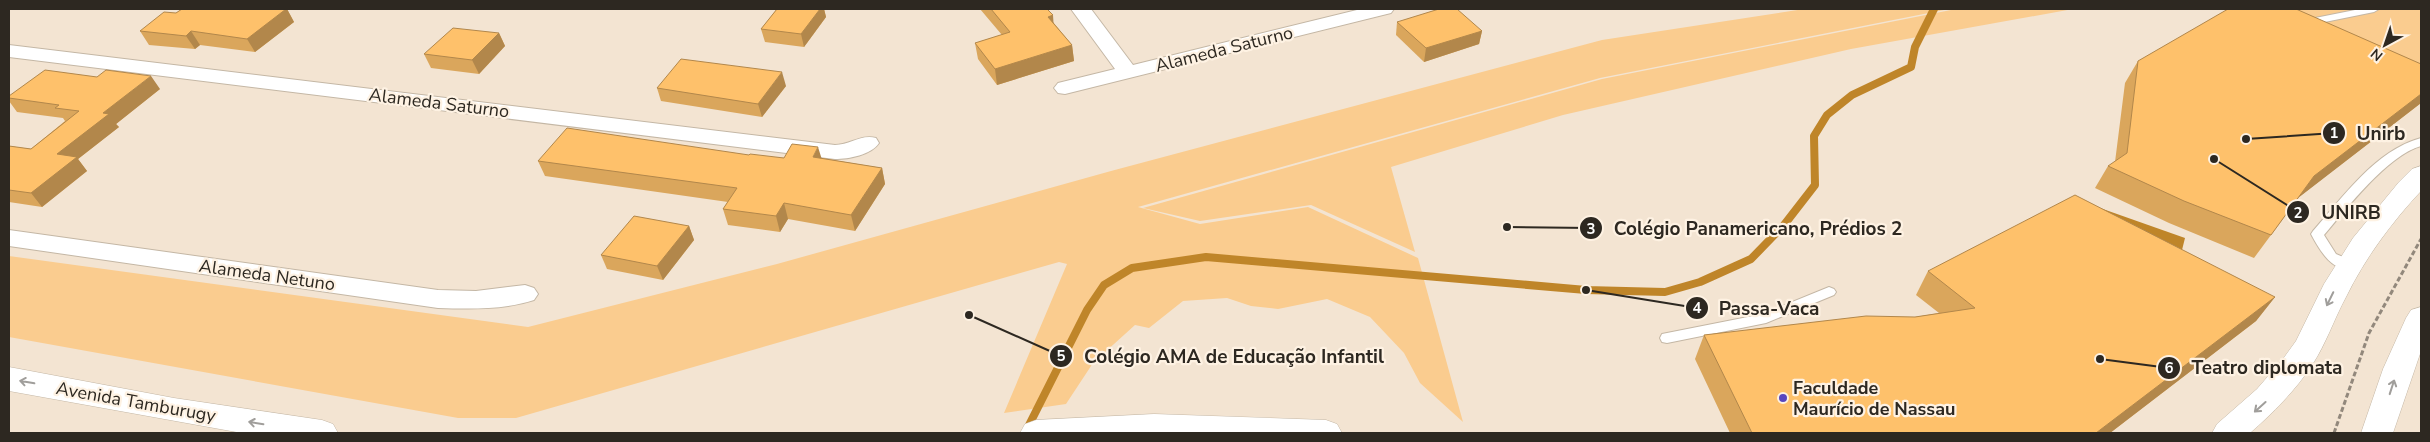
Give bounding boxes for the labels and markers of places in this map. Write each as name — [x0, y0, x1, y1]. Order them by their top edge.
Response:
callout: Unirb — [2321, 116, 2415, 150]
callout: UNIRB — [2286, 195, 2391, 229]
callout: Colégio Panamericano, Prédios 2 — [1579, 211, 1912, 245]
callout: Passa-Vaca — [1684, 291, 1830, 325]
callout: Colégio AMA de Educação Infantil — [1049, 339, 1394, 373]
callout: Teatro diplomata — [2156, 351, 2352, 385]
place label: Faculdade Maurício de Nassau — [1793, 376, 1955, 421]
marker: Faculdade Maurício de Nassau — [1777, 392, 1789, 404]

